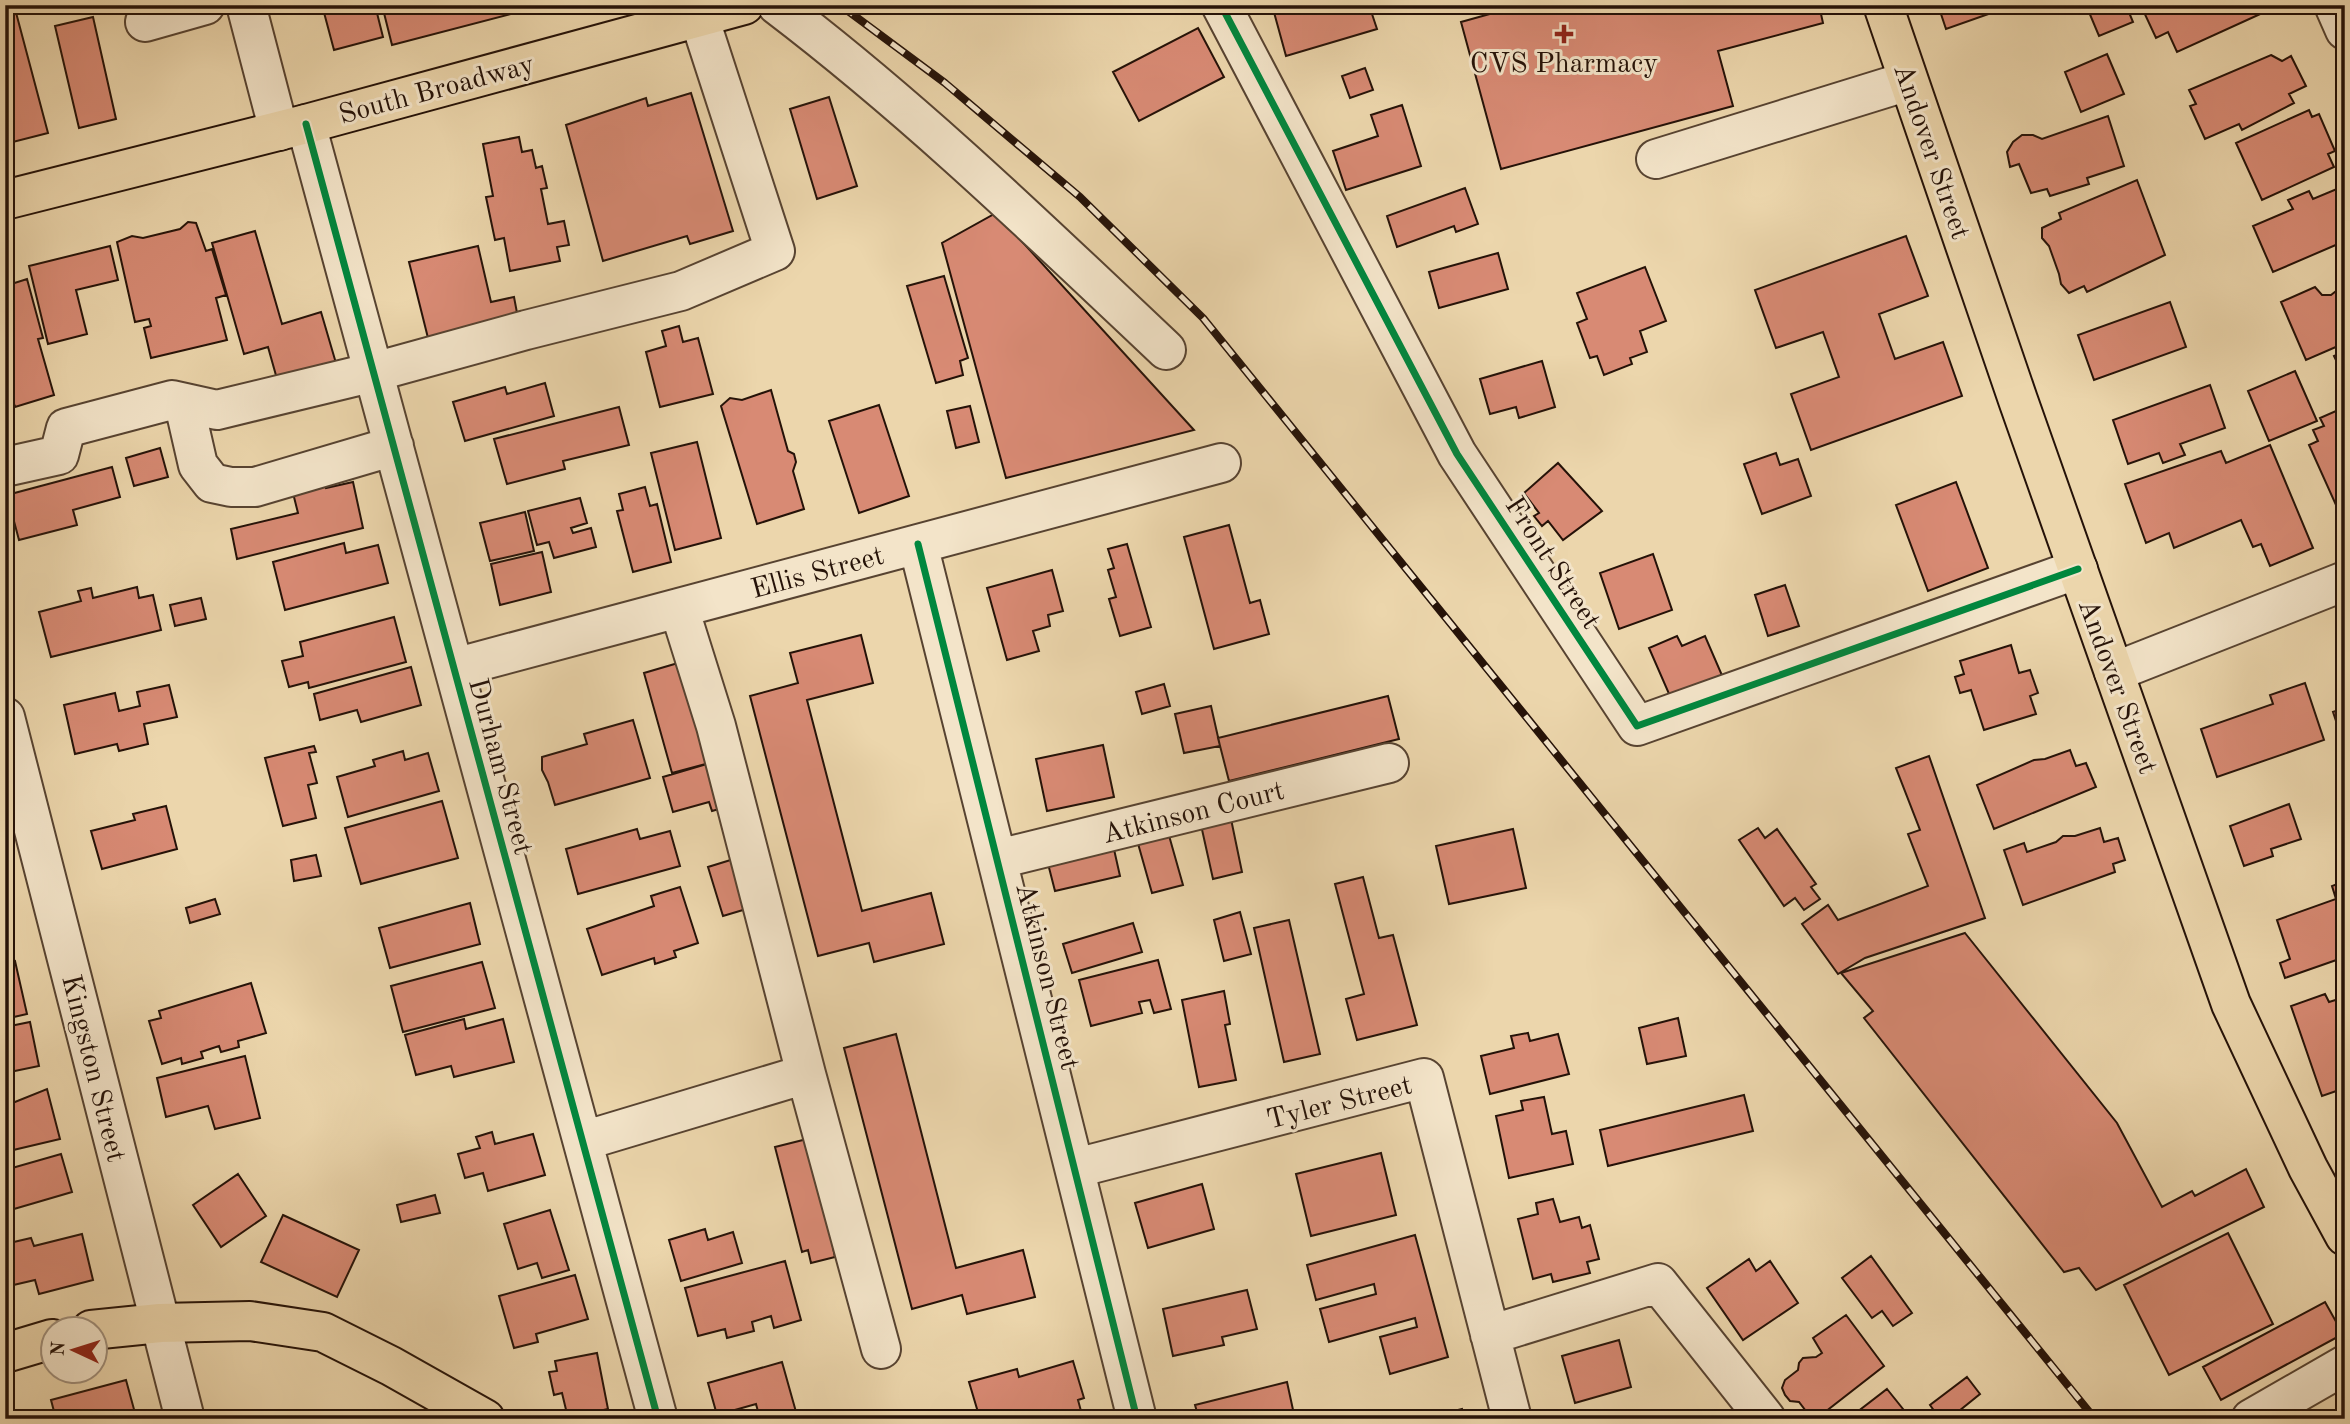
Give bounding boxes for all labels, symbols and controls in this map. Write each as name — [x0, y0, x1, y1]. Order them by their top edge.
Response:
marker: CVS Pharmacy — [1556, 26, 1572, 42]
street label: South Broadway — [336, 51, 538, 130]
place label: CVS Pharmacy — [1470, 51, 1658, 79]
street label: Andover Street — [1887, 61, 1973, 243]
street label: Front Street — [1499, 493, 1604, 635]
street label: Ellis Street — [748, 543, 887, 605]
street label: Andover Street — [2072, 596, 2161, 778]
street label: Durham Street — [462, 675, 536, 858]
street label: Atkinson Court — [1100, 778, 1288, 850]
street label: Atkinson Street — [1009, 880, 1083, 1073]
street label: Kingston Street — [55, 972, 129, 1165]
street label: Tyler Street — [1264, 1072, 1415, 1135]
north arrow — [38, 1316, 108, 1386]
text: N — [50, 1341, 70, 1357]

